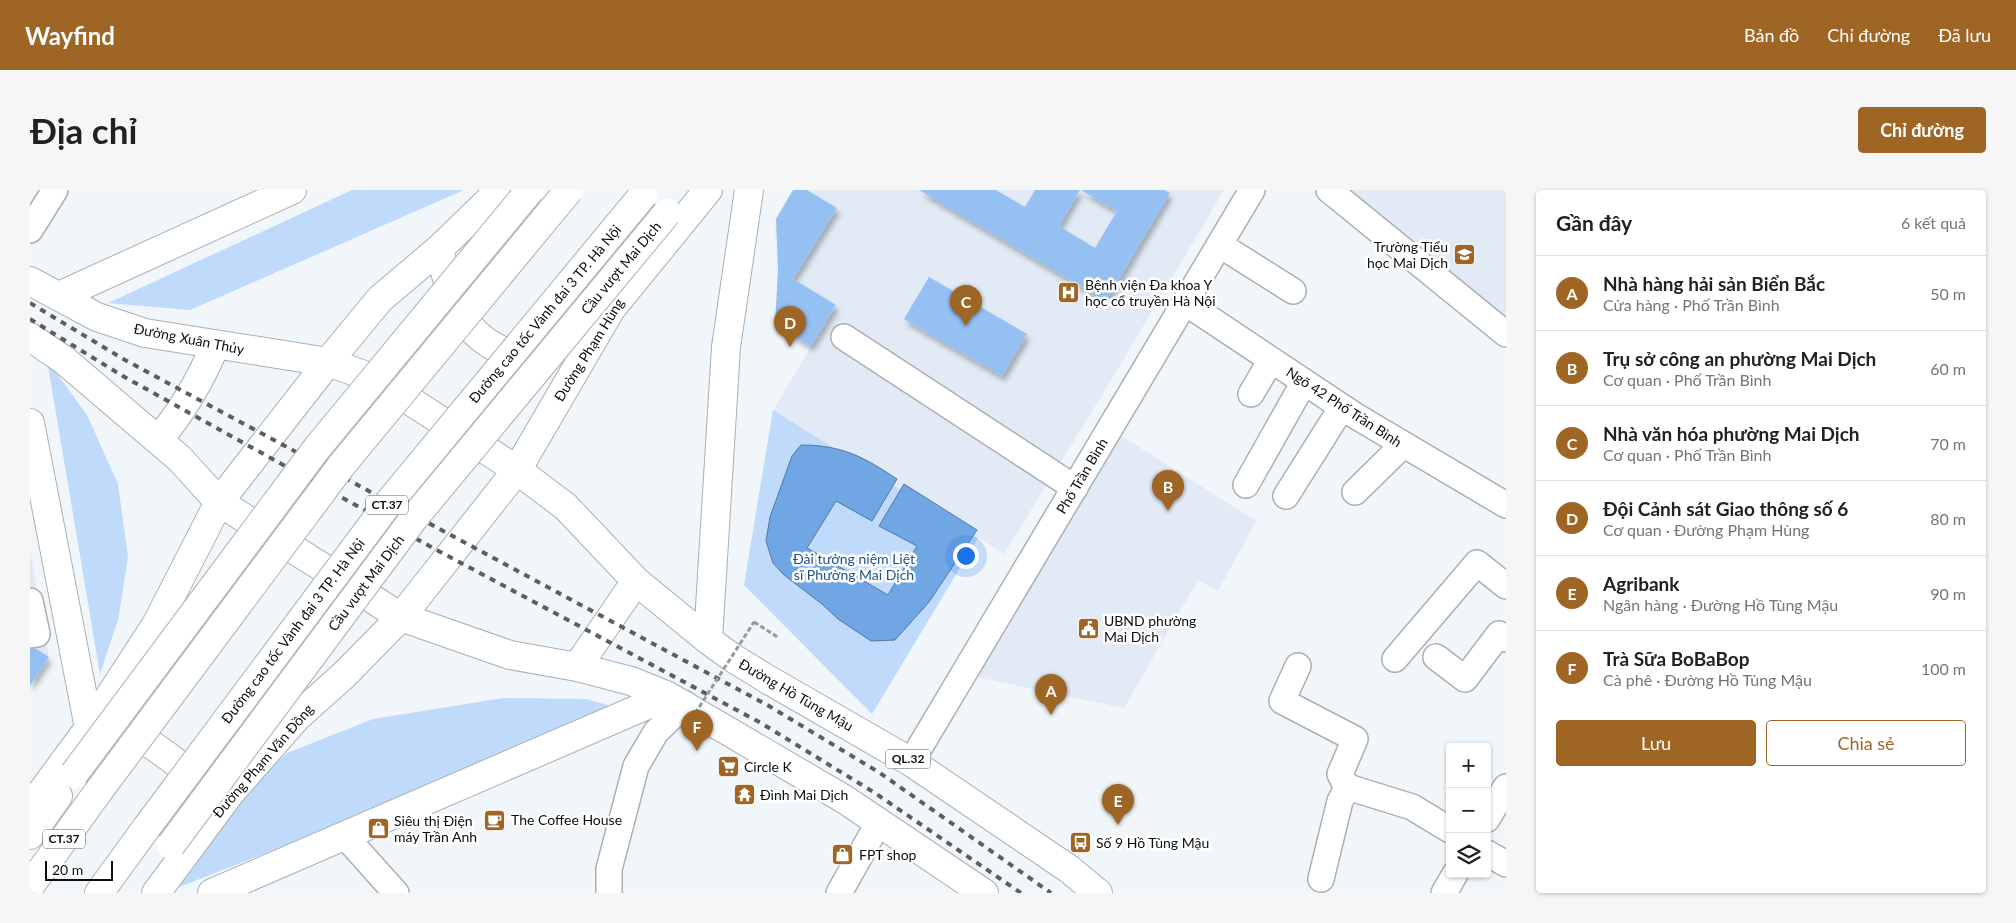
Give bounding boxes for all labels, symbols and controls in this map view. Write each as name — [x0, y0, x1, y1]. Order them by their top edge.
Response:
text: Wayfind — [25, 21, 115, 50]
text: Bản đồ — [1744, 24, 1799, 46]
text: Chỉ đường — [1827, 24, 1910, 46]
text: Đã lưu — [1938, 24, 1991, 46]
button: Chỉ đường — [1858, 107, 1986, 153]
text: Địa chỉ — [30, 109, 137, 151]
text: Gần đây — [1556, 210, 1632, 235]
text: 6 kết quả — [1901, 213, 1966, 232]
street label: Cầu vượt Mai Dịch — [577, 218, 664, 317]
street label: Đường cao tốc Vành đai 3 TP. Hà Nội — [465, 221, 624, 406]
place label: Trường Tiểu học Mai Dịch — [1367, 238, 1448, 271]
school or university icon: Trường Tiểu học Mai Dịch — [1452, 243, 1476, 267]
text: Nhà hàng hải sản Biển Bắc — [1603, 272, 1825, 295]
place label: Bệnh viện Đa khoa Y học cổ truyền Hà Nội — [1085, 276, 1216, 309]
hospital icon: Bệnh viện Đa khoa Y học cổ truyền Hà Nội — [1057, 281, 1081, 305]
text: A — [1566, 284, 1578, 303]
text: 50 m — [1930, 284, 1966, 303]
pin: C — [950, 285, 982, 326]
street label: Đường Phạm Hùng — [550, 295, 627, 404]
text: Cửa hàng · Phố Trần Bình — [1603, 295, 1780, 314]
pin: D — [774, 306, 806, 347]
street label: Đường Xuân Thủy — [132, 319, 246, 358]
text: Trụ sở công an phường Mai Dịch — [1603, 347, 1876, 370]
text: B — [1567, 359, 1577, 378]
text: 60 m — [1930, 359, 1966, 378]
street label: Ngõ 42 Phố Trần Bình — [1283, 363, 1405, 450]
text: Cơ quan · Phố Trần Bình — [1603, 370, 1771, 389]
text: Nhà văn hóa phường Mai Dịch — [1603, 422, 1860, 445]
text: C — [1567, 434, 1577, 453]
text: 70 m — [1930, 434, 1966, 453]
street label: Phố Trần Bình — [1052, 435, 1111, 517]
text: Cơ quan · Phố Trần Bình — [1603, 445, 1771, 464]
pin: B — [1152, 470, 1184, 511]
road number: CT.37 — [366, 496, 408, 514]
text: Đội Cảnh sát Giao thông số 6 — [1603, 497, 1848, 520]
text: D — [1566, 509, 1578, 528]
text: 80 m — [1930, 509, 1966, 528]
text: Cơ quan · Đường Phạm Hùng — [1603, 520, 1809, 539]
street label: Cầu vượt Mai Dịch — [324, 531, 407, 634]
street label: Đường cao tốc Vành đai 3 TP. Hà Nội — [217, 535, 368, 727]
your location — [953, 543, 979, 569]
park label: Đài tưởng niệm Liệt sĩ Phường Mai Dịch — [793, 550, 915, 583]
text: Agribank — [1603, 572, 1679, 595]
text: E — [1567, 584, 1577, 603]
text: 90 m — [1930, 584, 1966, 603]
text: Ngân hàng · Đường Hồ Tùng Mậu — [1603, 595, 1838, 614]
place label: UBND phường Mai Dịch — [1104, 612, 1196, 645]
public building icon: UBND phường Mai Dịch — [1076, 617, 1100, 641]
text: Trà Sữa BoBaBop — [1603, 647, 1750, 670]
street label: Đường Hồ Tùng Mậu — [736, 655, 856, 734]
text: F — [1567, 659, 1577, 678]
text: 100 m — [1921, 659, 1966, 678]
text: Cà phê · Đường Hồ Tùng Mậu — [1603, 670, 1812, 689]
pin: A — [1035, 674, 1067, 715]
street label: Đường Phạm Văn Đồng — [209, 700, 317, 821]
pin: F — [681, 710, 713, 751]
button: Lưu — [1556, 720, 1756, 766]
button: Chia sẻ — [1766, 720, 1966, 766]
map controls — [1446, 743, 1491, 878]
button: + — [1446, 743, 1491, 788]
road number: QL.32 — [886, 750, 930, 768]
supermarket icon: Circle K — [716, 755, 740, 779]
place label: Circle K — [744, 758, 792, 775]
temple icon: Đình Mai Dịch — [732, 783, 756, 807]
pin: E — [1102, 784, 1134, 825]
place label: Đình Mai Dịch — [760, 786, 848, 803]
button: − — [1446, 788, 1491, 833]
cafe icon: The Coffee House — [483, 808, 507, 832]
place label: The Coffee House — [511, 811, 622, 828]
place label: Siêu thị Điện máy Trần Anh — [394, 812, 477, 845]
shop icon: Siêu thị Điện máy Trần Anh — [366, 817, 390, 841]
road number: CT.37 — [43, 830, 85, 849]
bus stop icon: Số 9 Hồ Tùng Mậu — [1068, 831, 1092, 855]
button: layers — [1446, 833, 1491, 878]
place label: Số 9 Hồ Tùng Mậu — [1096, 834, 1209, 851]
shop icon: FPT shop — [831, 843, 855, 867]
place label: FPT shop — [859, 846, 917, 863]
scale bar — [45, 858, 112, 881]
text: 20 m — [52, 861, 83, 878]

